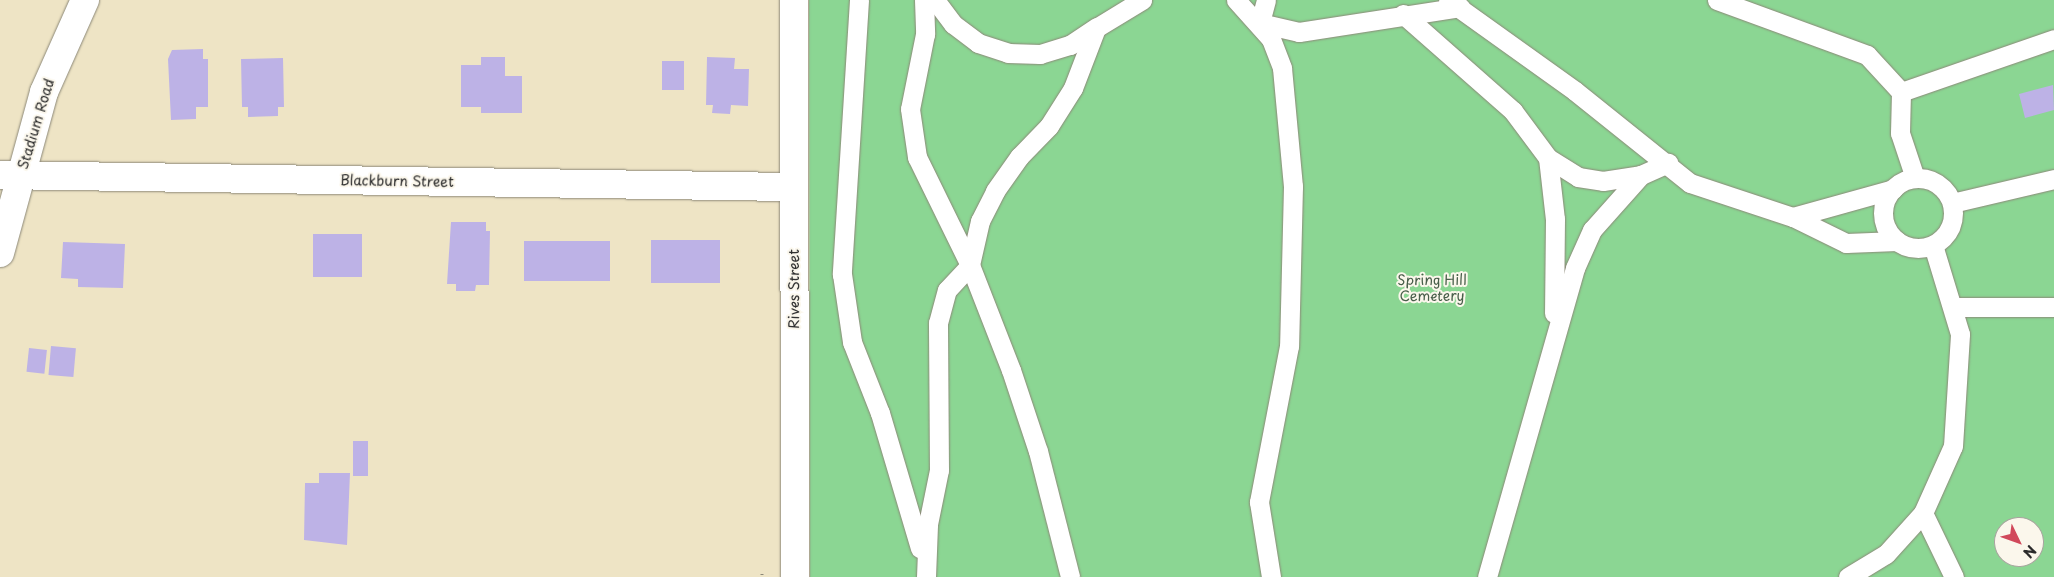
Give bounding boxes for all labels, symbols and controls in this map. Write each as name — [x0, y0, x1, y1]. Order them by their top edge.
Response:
street label: Stadium Road — [14, 77, 58, 171]
street label: Blackburn Street — [340, 172, 454, 190]
street label: Rives Street — [786, 249, 802, 329]
park label: Spring Hill Cemetery — [1397, 272, 1467, 304]
north arrow — [1994, 517, 2044, 567]
text: N — [2018, 541, 2041, 563]

